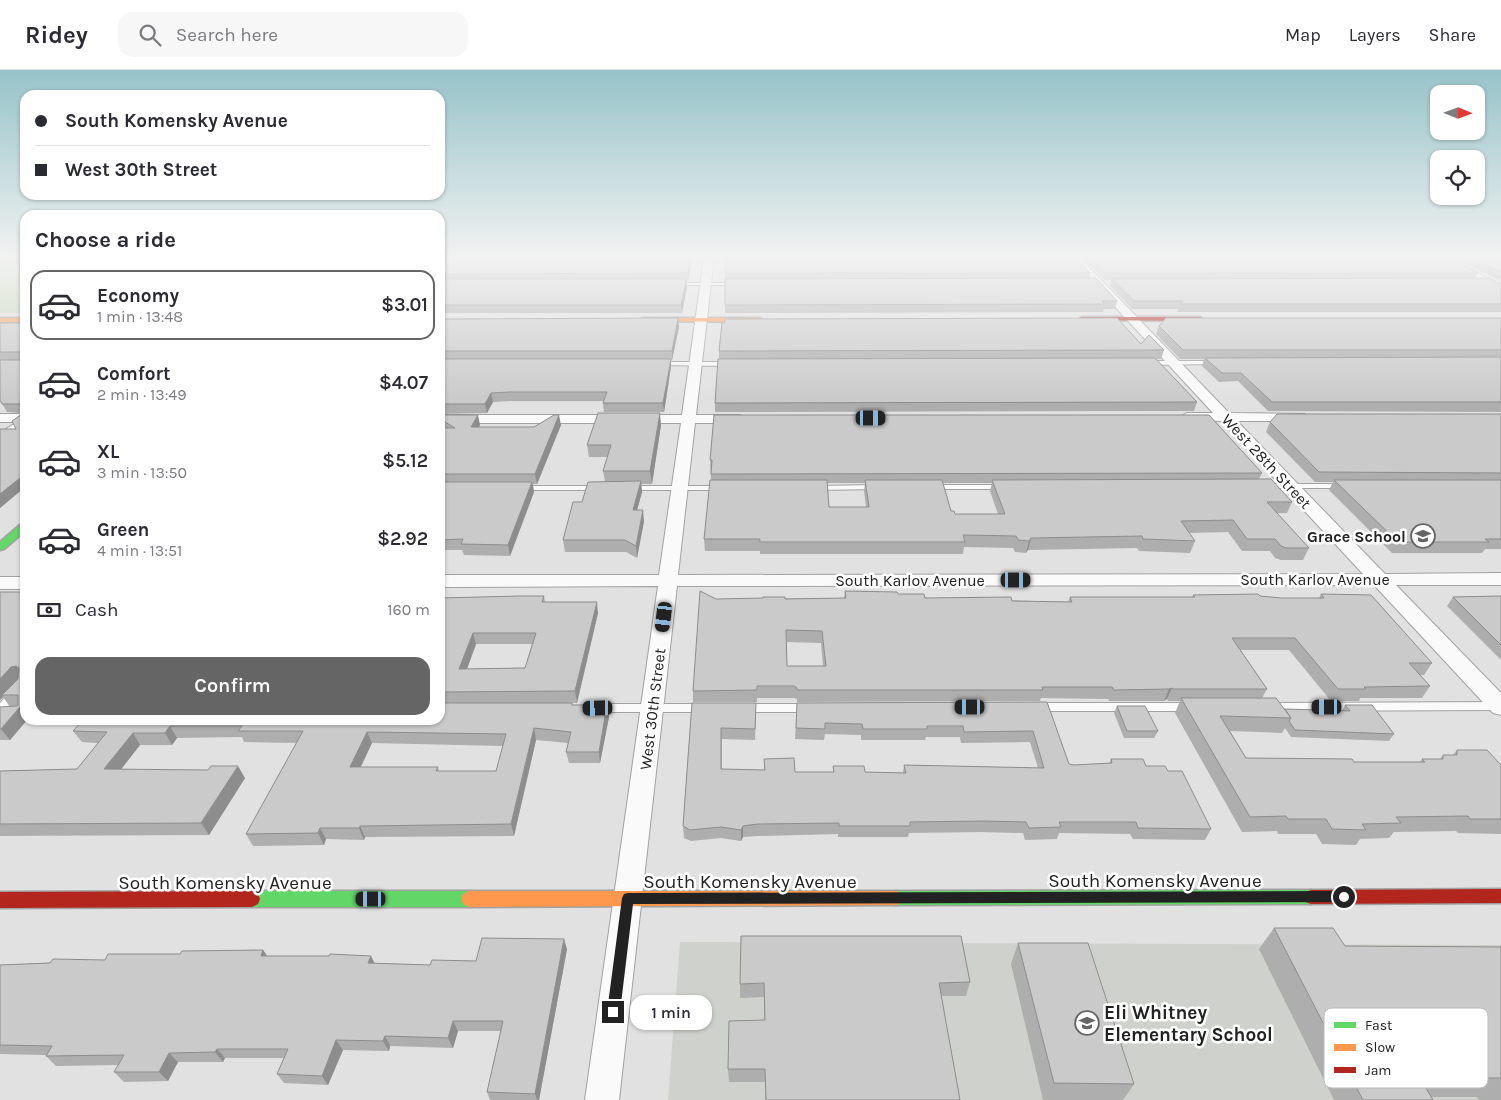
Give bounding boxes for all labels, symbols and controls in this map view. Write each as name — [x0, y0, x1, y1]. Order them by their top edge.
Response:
search box — [118, 12, 468, 57]
text: Ridey — [25, 21, 88, 49]
icon: search — [136, 21, 164, 49]
text: Search here — [176, 24, 278, 46]
text: Map — [1285, 24, 1321, 46]
text: Layers — [1349, 24, 1401, 46]
text: Share — [1429, 24, 1476, 46]
north arrow — [1430, 85, 1485, 140]
map controls — [1430, 85, 1485, 205]
text: South Komensky Avenue — [65, 110, 288, 132]
button: locate — [1430, 150, 1485, 205]
text: West 30th Street — [65, 159, 217, 181]
text: Choose a ride — [35, 227, 176, 253]
icon: car — [37, 283, 82, 328]
text: Economy — [97, 285, 179, 307]
text: $3.01 — [381, 294, 428, 316]
text: 1 min · 13:48 — [97, 307, 183, 326]
icon: car — [37, 361, 82, 406]
text: Comfort — [97, 363, 171, 385]
text: $4.07 — [379, 372, 428, 394]
text: 2 min · 13:49 — [97, 385, 187, 404]
street label: West 28th Street — [1218, 410, 1315, 513]
car — [856, 411, 886, 426]
icon: car — [37, 439, 82, 484]
text: XL — [97, 441, 119, 463]
text: $5.12 — [382, 450, 428, 472]
text: 3 min · 13:50 — [97, 463, 187, 482]
icon: car — [37, 517, 82, 562]
text: Green — [97, 519, 149, 541]
school or university icon: Grace School — [1410, 523, 1436, 549]
place label: Grace School — [1307, 527, 1406, 546]
text: $2.92 — [377, 528, 428, 550]
text: 4 min · 13:51 — [97, 541, 182, 560]
street label: South Karlov Avenue — [1240, 570, 1390, 589]
street label: South Karlov Avenue — [835, 571, 985, 590]
car — [1001, 573, 1031, 588]
icon: cash — [35, 596, 63, 624]
text: Cash — [75, 599, 119, 621]
text: 160 m — [387, 600, 430, 619]
car — [654, 601, 673, 633]
street label: West 30th Street — [636, 647, 669, 771]
button: Confirm — [35, 657, 430, 715]
car — [582, 700, 613, 716]
car — [955, 700, 985, 715]
car — [1312, 700, 1342, 715]
street label: South Komensky Avenue — [1048, 870, 1262, 892]
street label: South Komensky Avenue — [643, 871, 857, 893]
street label: South Komensky Avenue — [118, 872, 332, 894]
route start — [1333, 886, 1355, 908]
car — [356, 892, 386, 907]
callout: 1 min — [630, 994, 713, 1030]
route end — [602, 1001, 624, 1023]
place label: Eli Whitney Elementary School — [1104, 1002, 1273, 1046]
text: 1 min — [651, 1003, 691, 1022]
legend — [1324, 1008, 1488, 1088]
school or university icon: Eli Whitney Elementary School — [1074, 1010, 1100, 1036]
text: Fast — [1365, 1017, 1392, 1034]
text: Slow — [1365, 1039, 1395, 1056]
text: Jam — [1365, 1062, 1391, 1079]

